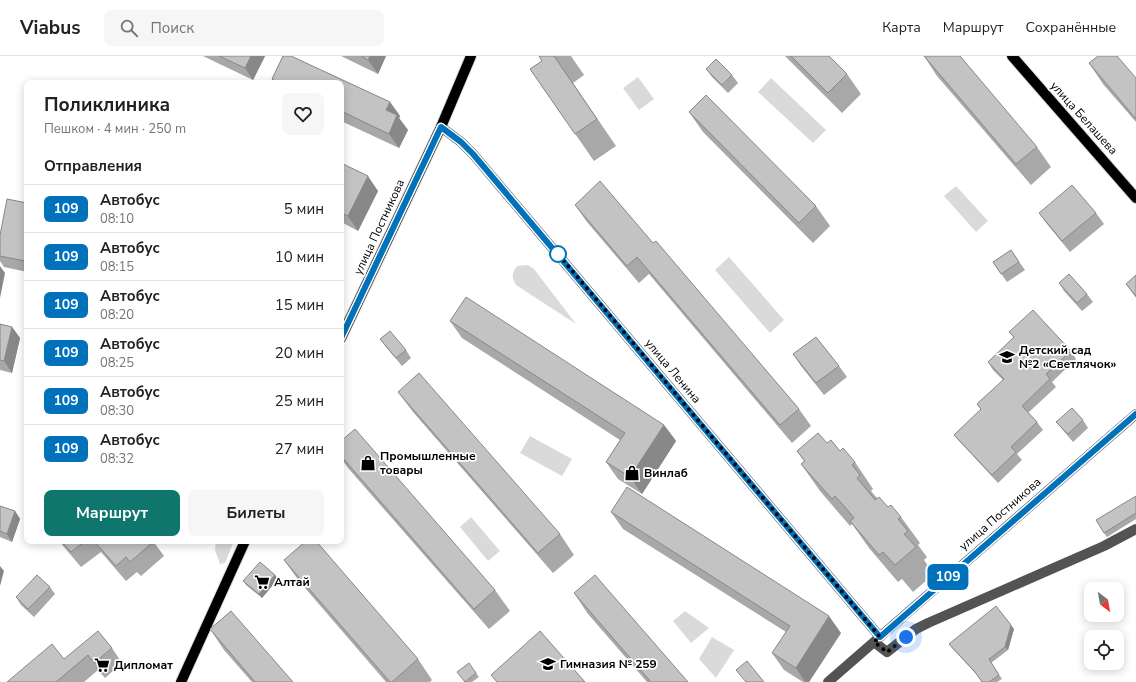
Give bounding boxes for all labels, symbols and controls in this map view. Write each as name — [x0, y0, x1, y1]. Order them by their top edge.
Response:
search box — [104, 10, 384, 46]
text: Viabus — [20, 15, 80, 41]
icon: search — [118, 17, 140, 39]
text: Поиск — [150, 18, 194, 38]
text: Карта — [882, 18, 921, 37]
text: Маршрут — [943, 18, 1004, 37]
text: Сохранённые — [1026, 18, 1116, 37]
street label: улица Белашева — [1047, 78, 1121, 158]
text: Поликлиника — [44, 92, 170, 118]
button: heart — [282, 93, 324, 135]
text: Пешком · 4 мин · 250 m — [44, 120, 186, 138]
text: Отправления — [44, 156, 142, 176]
street label: улица Постникова — [350, 177, 408, 277]
text: Автобус — [100, 190, 160, 210]
text: 109 — [53, 199, 79, 218]
text: 5 мин — [284, 199, 324, 219]
text: 08:10 — [100, 210, 134, 228]
text: Автобус — [100, 238, 160, 258]
unlabelled marker — [549, 245, 567, 263]
text: 109 — [53, 247, 79, 266]
text: 10 мин — [275, 247, 324, 267]
text: 08:15 — [100, 258, 134, 276]
text: Автобус — [100, 286, 160, 306]
text: 109 — [53, 295, 79, 314]
text: 15 мин — [275, 295, 324, 315]
text: 08:20 — [100, 306, 134, 324]
text: Автобус — [100, 334, 160, 354]
street label: улица Ленина — [641, 335, 705, 407]
place label: Детский сад №2 «Светлячок» — [1019, 342, 1116, 372]
text: 109 — [53, 343, 79, 362]
text: 20 мин — [275, 343, 324, 363]
school or university icon: Детский сад №2 «Светлячок» — [998, 348, 1016, 366]
text: 08:25 — [100, 354, 134, 372]
text: Автобус — [100, 382, 160, 402]
text: 109 — [53, 391, 79, 410]
text: 25 мин — [275, 391, 324, 411]
text: 08:30 — [100, 402, 134, 420]
text: Автобус — [100, 430, 160, 450]
text: 109 — [53, 439, 79, 458]
text: 27 мин — [275, 439, 324, 459]
place label: Промышленные товары — [380, 448, 476, 478]
text: 08:32 — [100, 450, 134, 468]
shop icon: Промышленные товары — [359, 454, 377, 472]
shop icon: Винлаб — [623, 464, 641, 482]
place label: Винлаб — [644, 465, 688, 481]
street label: улица Постникова — [956, 474, 1044, 554]
button: Маршрут — [44, 490, 180, 536]
button: Билеты — [188, 490, 324, 536]
line badge: 109 — [925, 564, 971, 590]
text: 109 — [935, 567, 961, 586]
supermarket icon: Алтай — [253, 573, 271, 591]
place label: Алтай — [274, 574, 310, 590]
north arrow — [1084, 582, 1124, 622]
map controls — [1084, 582, 1124, 670]
your location — [896, 627, 916, 647]
button: locate — [1084, 630, 1124, 670]
school or university icon: Гимназия № 259 — [539, 655, 557, 673]
supermarket icon: Дипломат — [93, 656, 111, 674]
place label: Гимназия № 259 — [560, 656, 657, 672]
place label: Дипломат — [114, 657, 173, 673]

